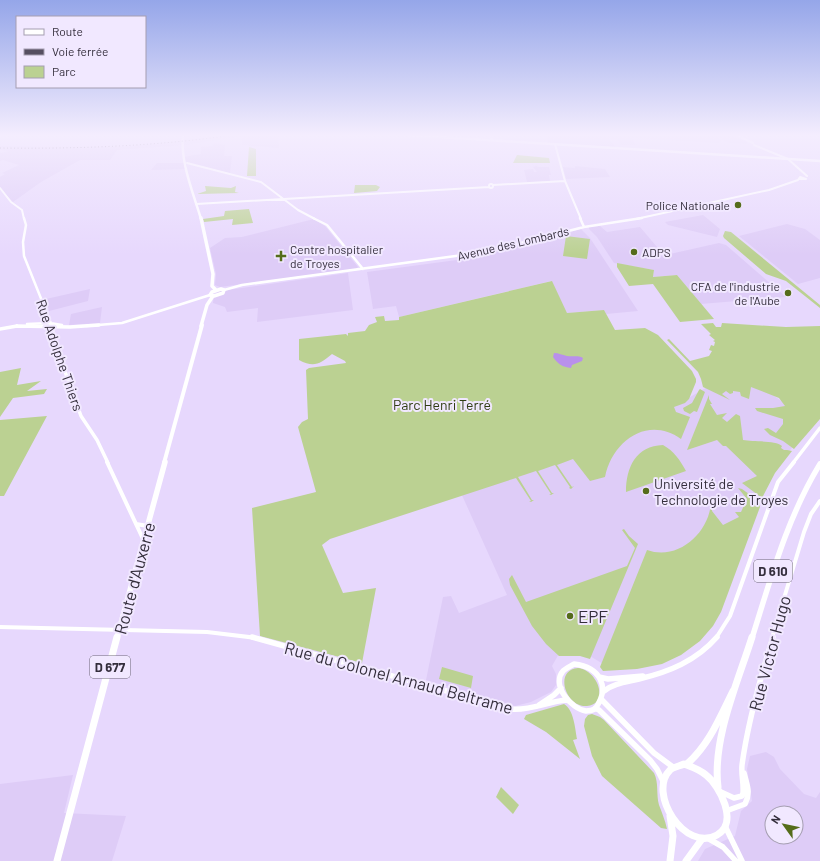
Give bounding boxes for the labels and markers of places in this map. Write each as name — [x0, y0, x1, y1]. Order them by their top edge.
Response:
place label: Police Nationale — [646, 198, 730, 212]
marker: Police Nationale — [733, 200, 743, 210]
place label: Centre hospitalier de Troyes — [290, 242, 384, 270]
place label: ADPS — [642, 245, 671, 259]
marker: ADPS — [629, 247, 639, 257]
marker: Centre hospitalier de Troyes — [275, 250, 287, 262]
place label: CFA de l'industrie de l'Aube — [691, 279, 780, 307]
marker: CFA de l'industrie de l'Aube — [783, 288, 793, 298]
place label: Université de Technologie de Troyes — [654, 475, 789, 508]
marker: Université de Technologie de Troyes — [641, 486, 651, 496]
place label: EPF — [578, 606, 608, 626]
marker: EPF — [565, 611, 575, 621]

